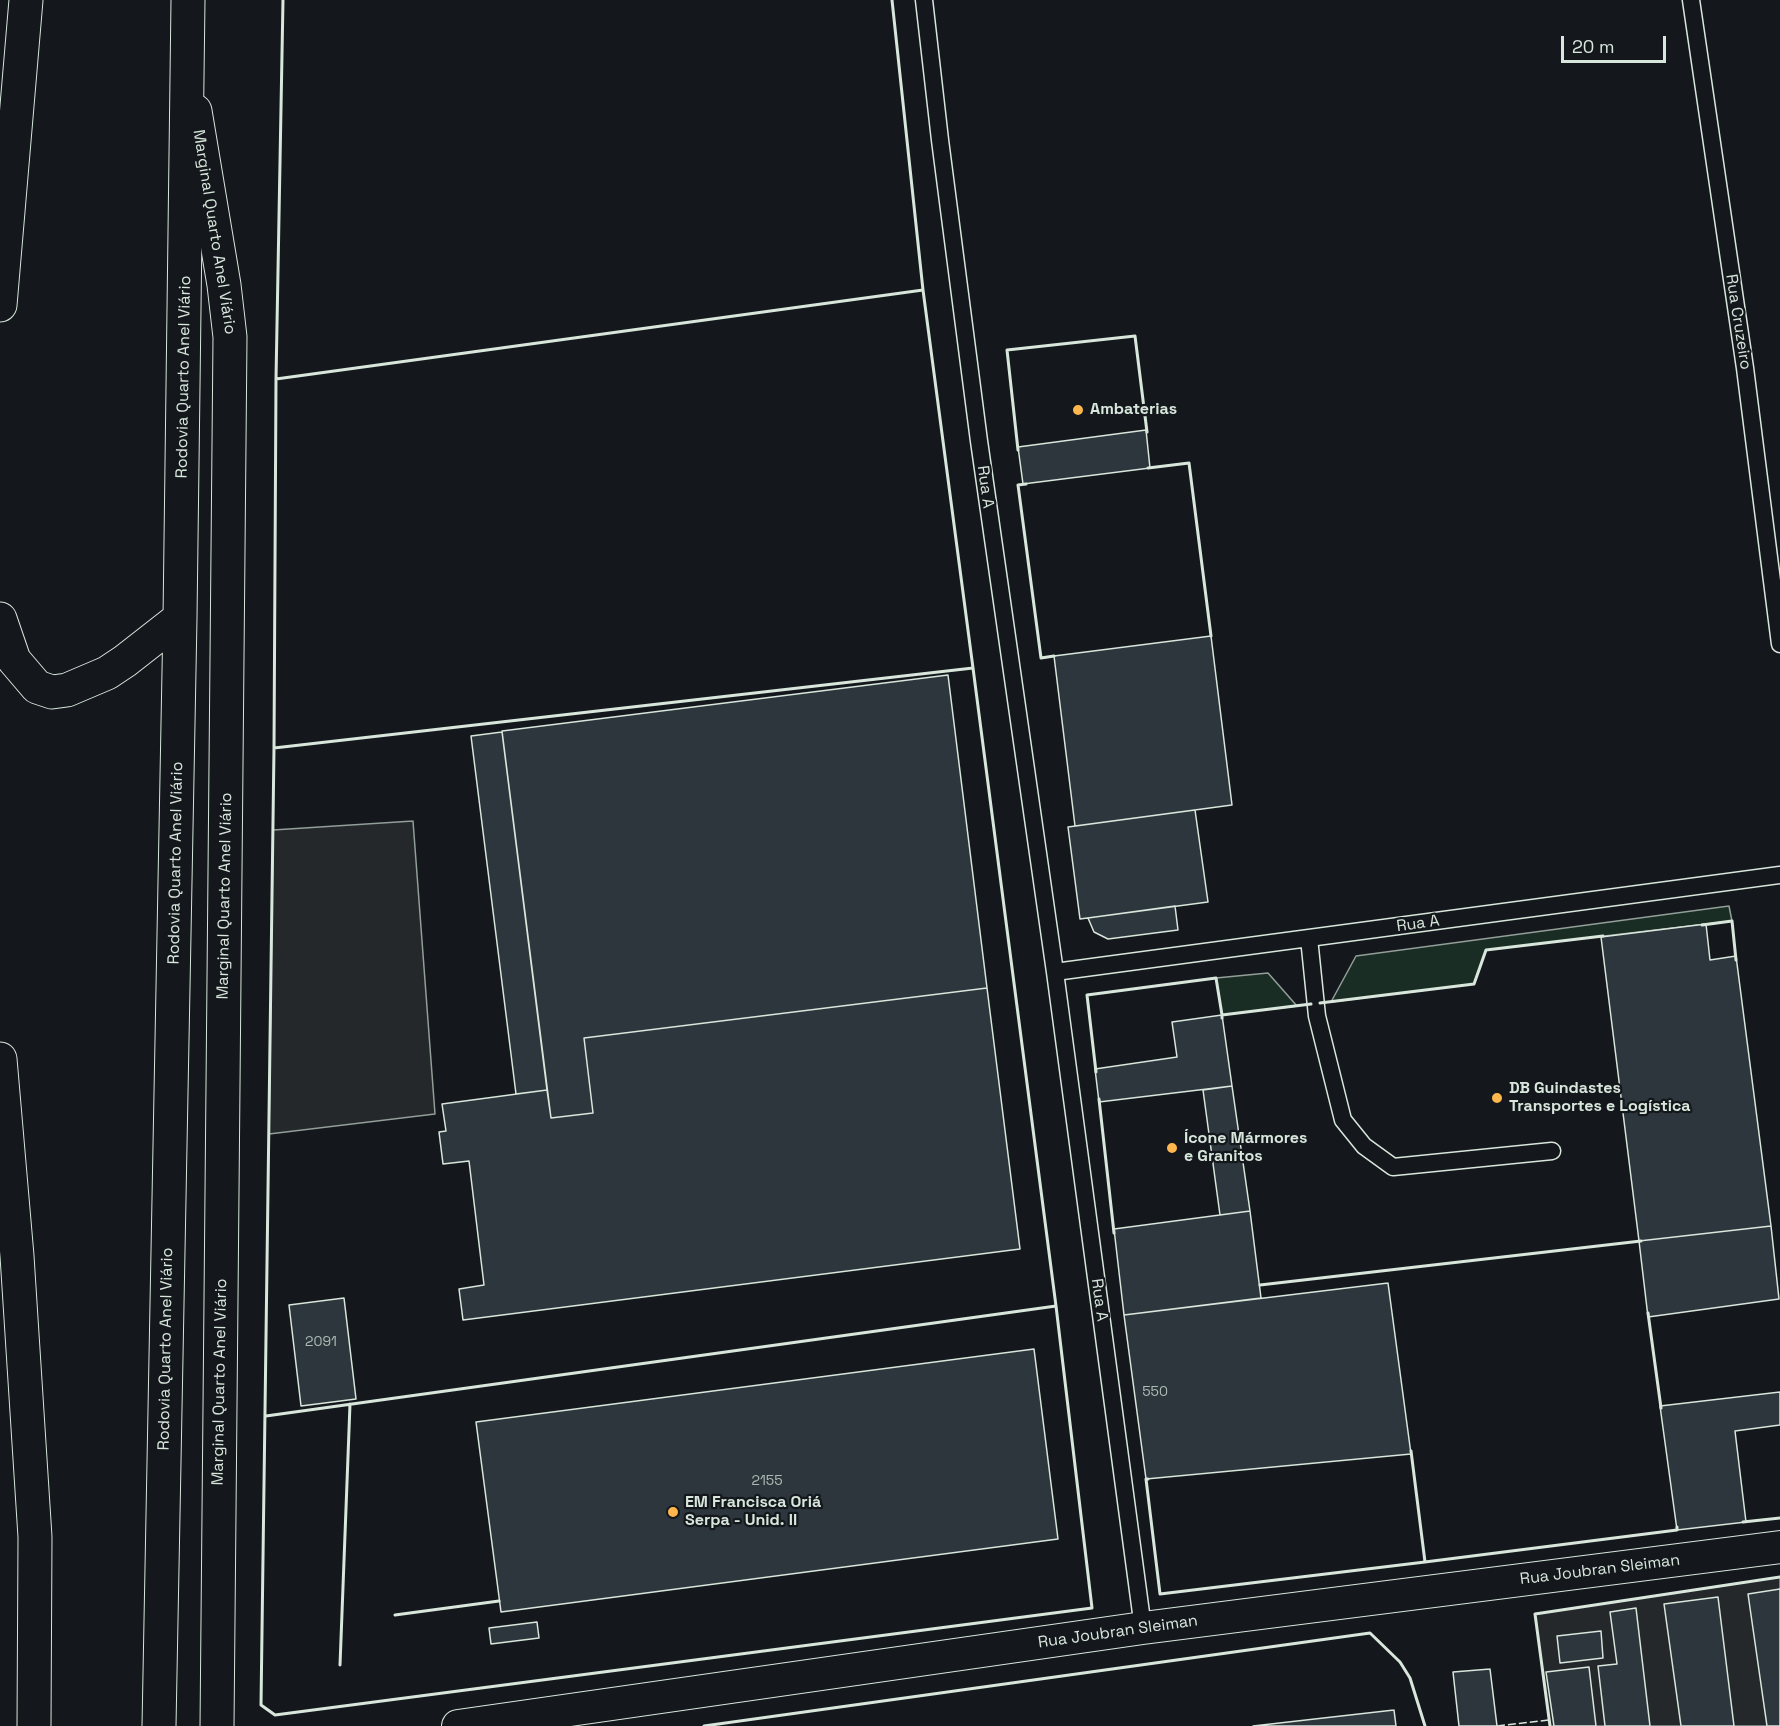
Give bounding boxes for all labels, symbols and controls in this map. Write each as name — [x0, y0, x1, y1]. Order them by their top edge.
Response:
scale bar — [1564, 24, 1669, 62]
text: 20 m — [1572, 35, 1615, 58]
street label: Marginal Quarto Anel Viário — [188, 128, 240, 336]
street label: Rua Cruzeiro — [1721, 273, 1755, 371]
street label: Rodovia Quarto Anel Viário — [173, 275, 195, 479]
place label: Ambaterias — [1090, 400, 1177, 420]
marker: Ambaterias — [1071, 403, 1085, 417]
street label: Rua A — [972, 464, 998, 510]
street label: Rodovia Quarto Anel Viário — [165, 761, 187, 965]
street label: Marginal Quarto Anel Viário — [214, 792, 236, 1000]
street label: Rua A — [1395, 911, 1441, 937]
place label: DB Guindastes Transportes e Logística — [1509, 1079, 1691, 1117]
marker: DB Guindastes Transportes e Logística — [1490, 1091, 1504, 1105]
place label: Ícone Mármores e Granitos — [1184, 1129, 1307, 1167]
marker: Ícone Mármores e Granitos — [1165, 1141, 1179, 1155]
street label: Rodovia Quarto Anel Viário — [155, 1247, 177, 1451]
street label: Rua A — [1086, 1277, 1112, 1323]
street label: Marginal Quarto Anel Viário — [209, 1278, 231, 1486]
house number: 2091 — [305, 1334, 337, 1350]
house number: 550 — [1142, 1384, 1168, 1400]
house number: 2155 — [751, 1473, 783, 1489]
place label: EM Francisca Oriá Serpa - Unid. II — [685, 1493, 821, 1531]
marker: EM Francisca Oriá Serpa - Unid. II — [666, 1505, 680, 1519]
street label: Rua Joubran Sleiman — [1519, 1551, 1681, 1589]
street label: Rua Joubran Sleiman — [1037, 1611, 1199, 1653]

